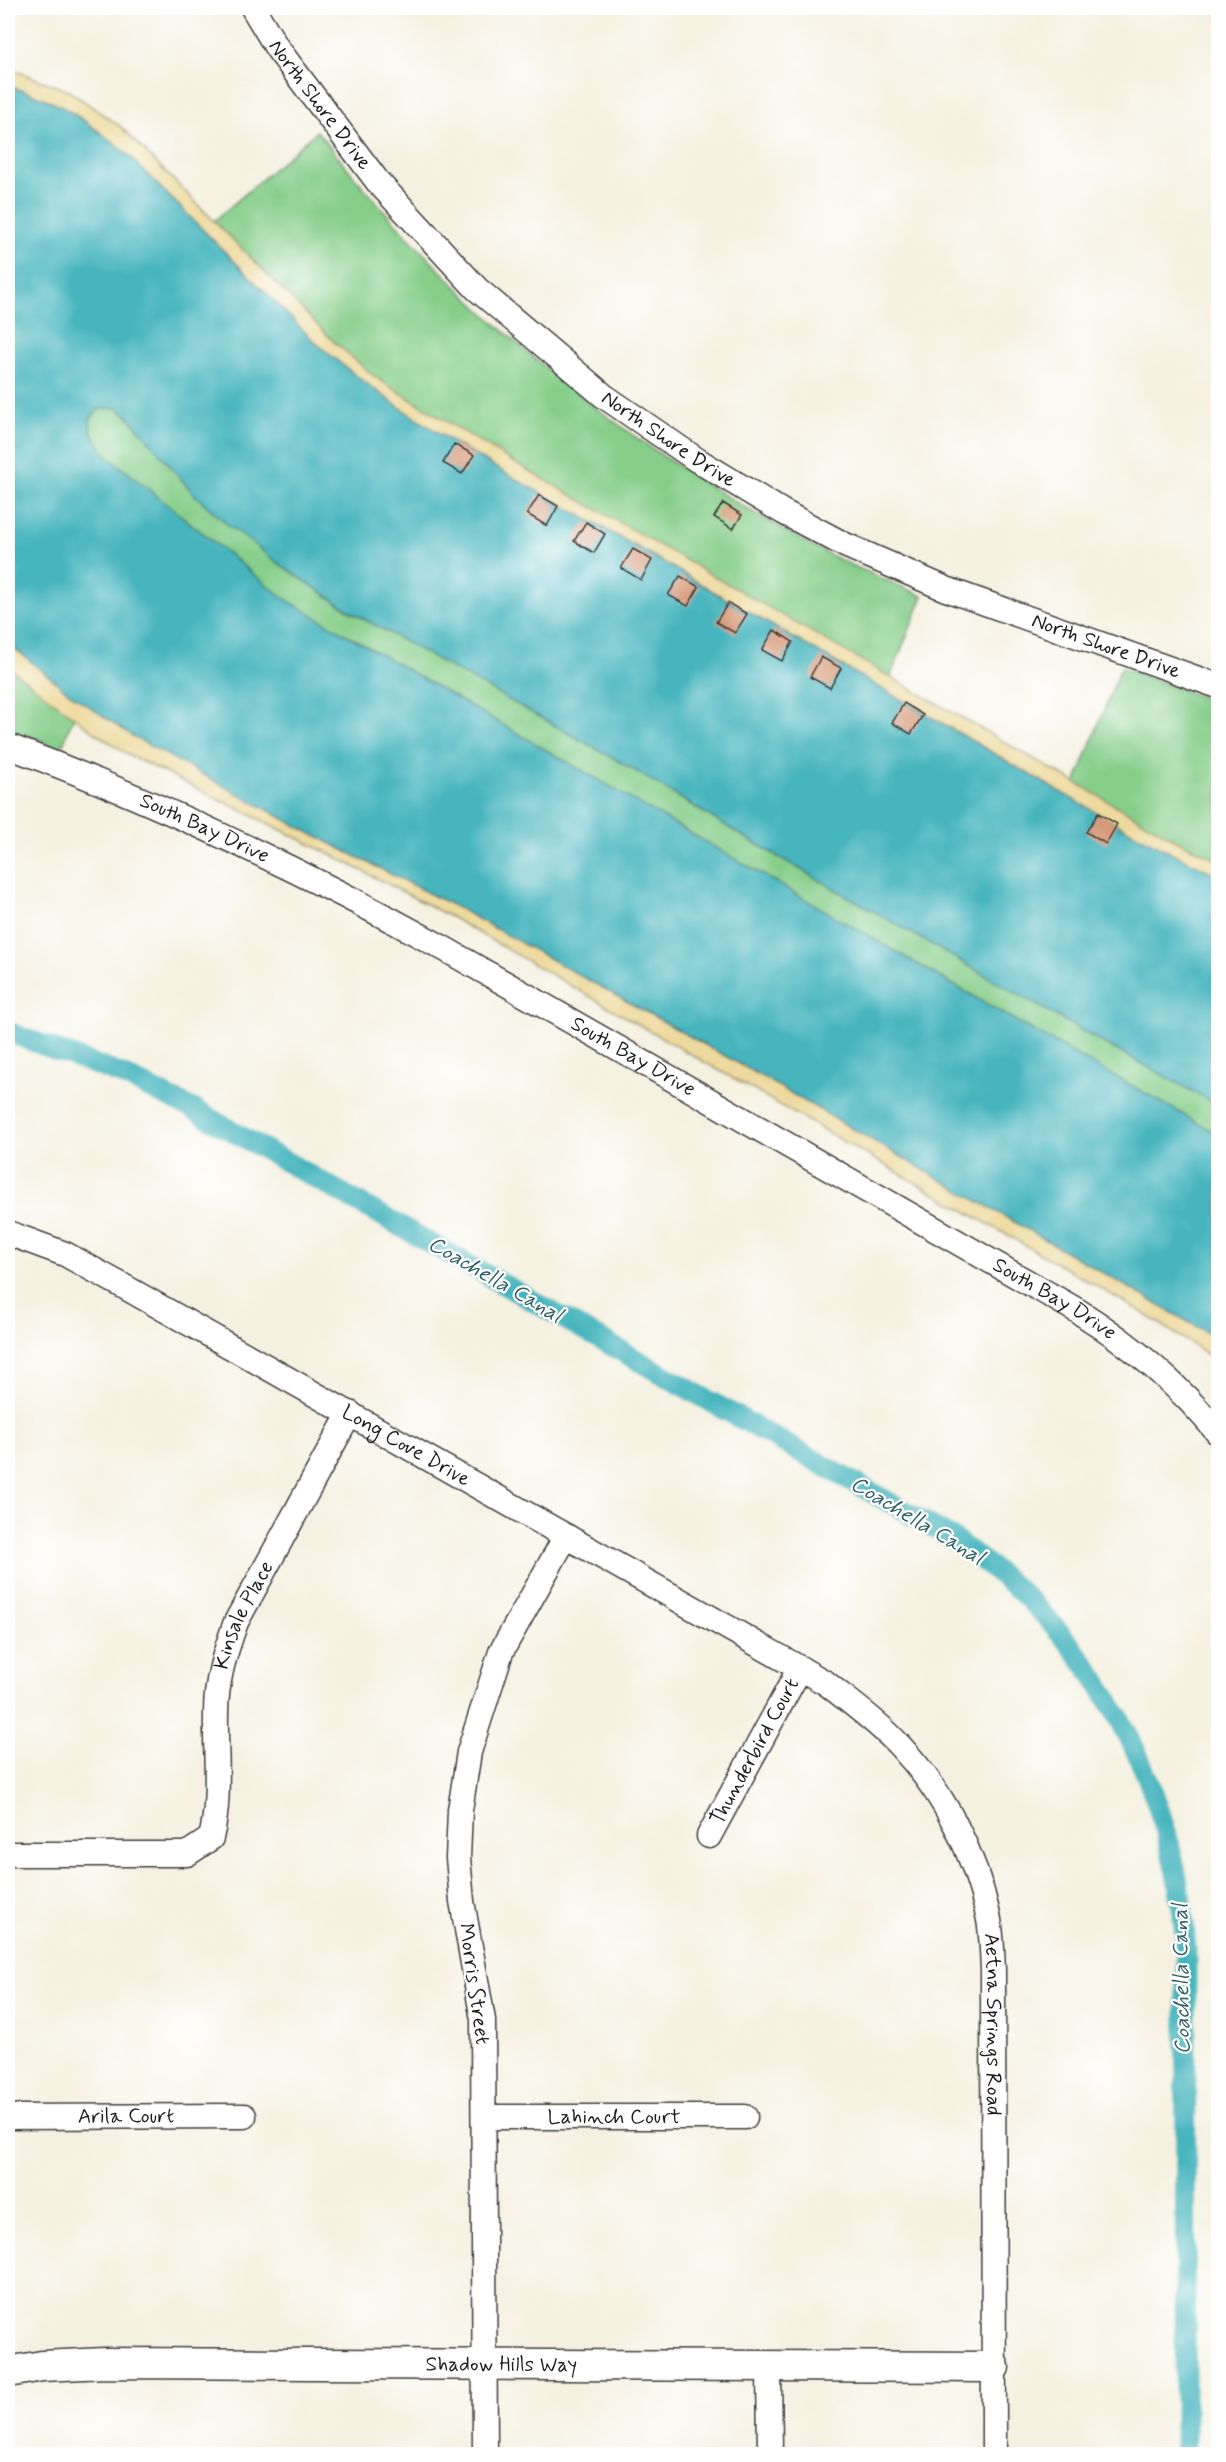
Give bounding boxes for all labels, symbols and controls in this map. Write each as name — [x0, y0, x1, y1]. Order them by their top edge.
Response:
street label: North Shore Drive — [261, 35, 378, 176]
street label: North Shore Drive — [596, 384, 741, 494]
street label: North Shore Drive — [1028, 607, 1184, 686]
street label: South Bay Drive — [135, 787, 274, 870]
street label: South Bay Drive — [565, 1010, 701, 1104]
water label: Coachella Canal — [423, 1230, 569, 1331]
street label: South Bay Drive — [987, 1251, 1122, 1347]
street label: Long Cove Drive — [337, 1398, 476, 1493]
water label: Coachella Canal — [845, 1470, 990, 1573]
street label: Kinsale Place — [208, 1556, 281, 1672]
street label: Thunderbird Court — [704, 1673, 806, 1830]
water label: Coachella Canal — [1167, 1902, 1197, 2055]
street label: Morris Street — [452, 1922, 496, 2047]
street label: Aetna Springs Road — [977, 1932, 1007, 2116]
street label: Arila Court — [78, 2102, 174, 2131]
street label: Lahinch Court — [548, 2103, 681, 2131]
street label: Shadow Hills Way — [426, 2350, 577, 2379]

